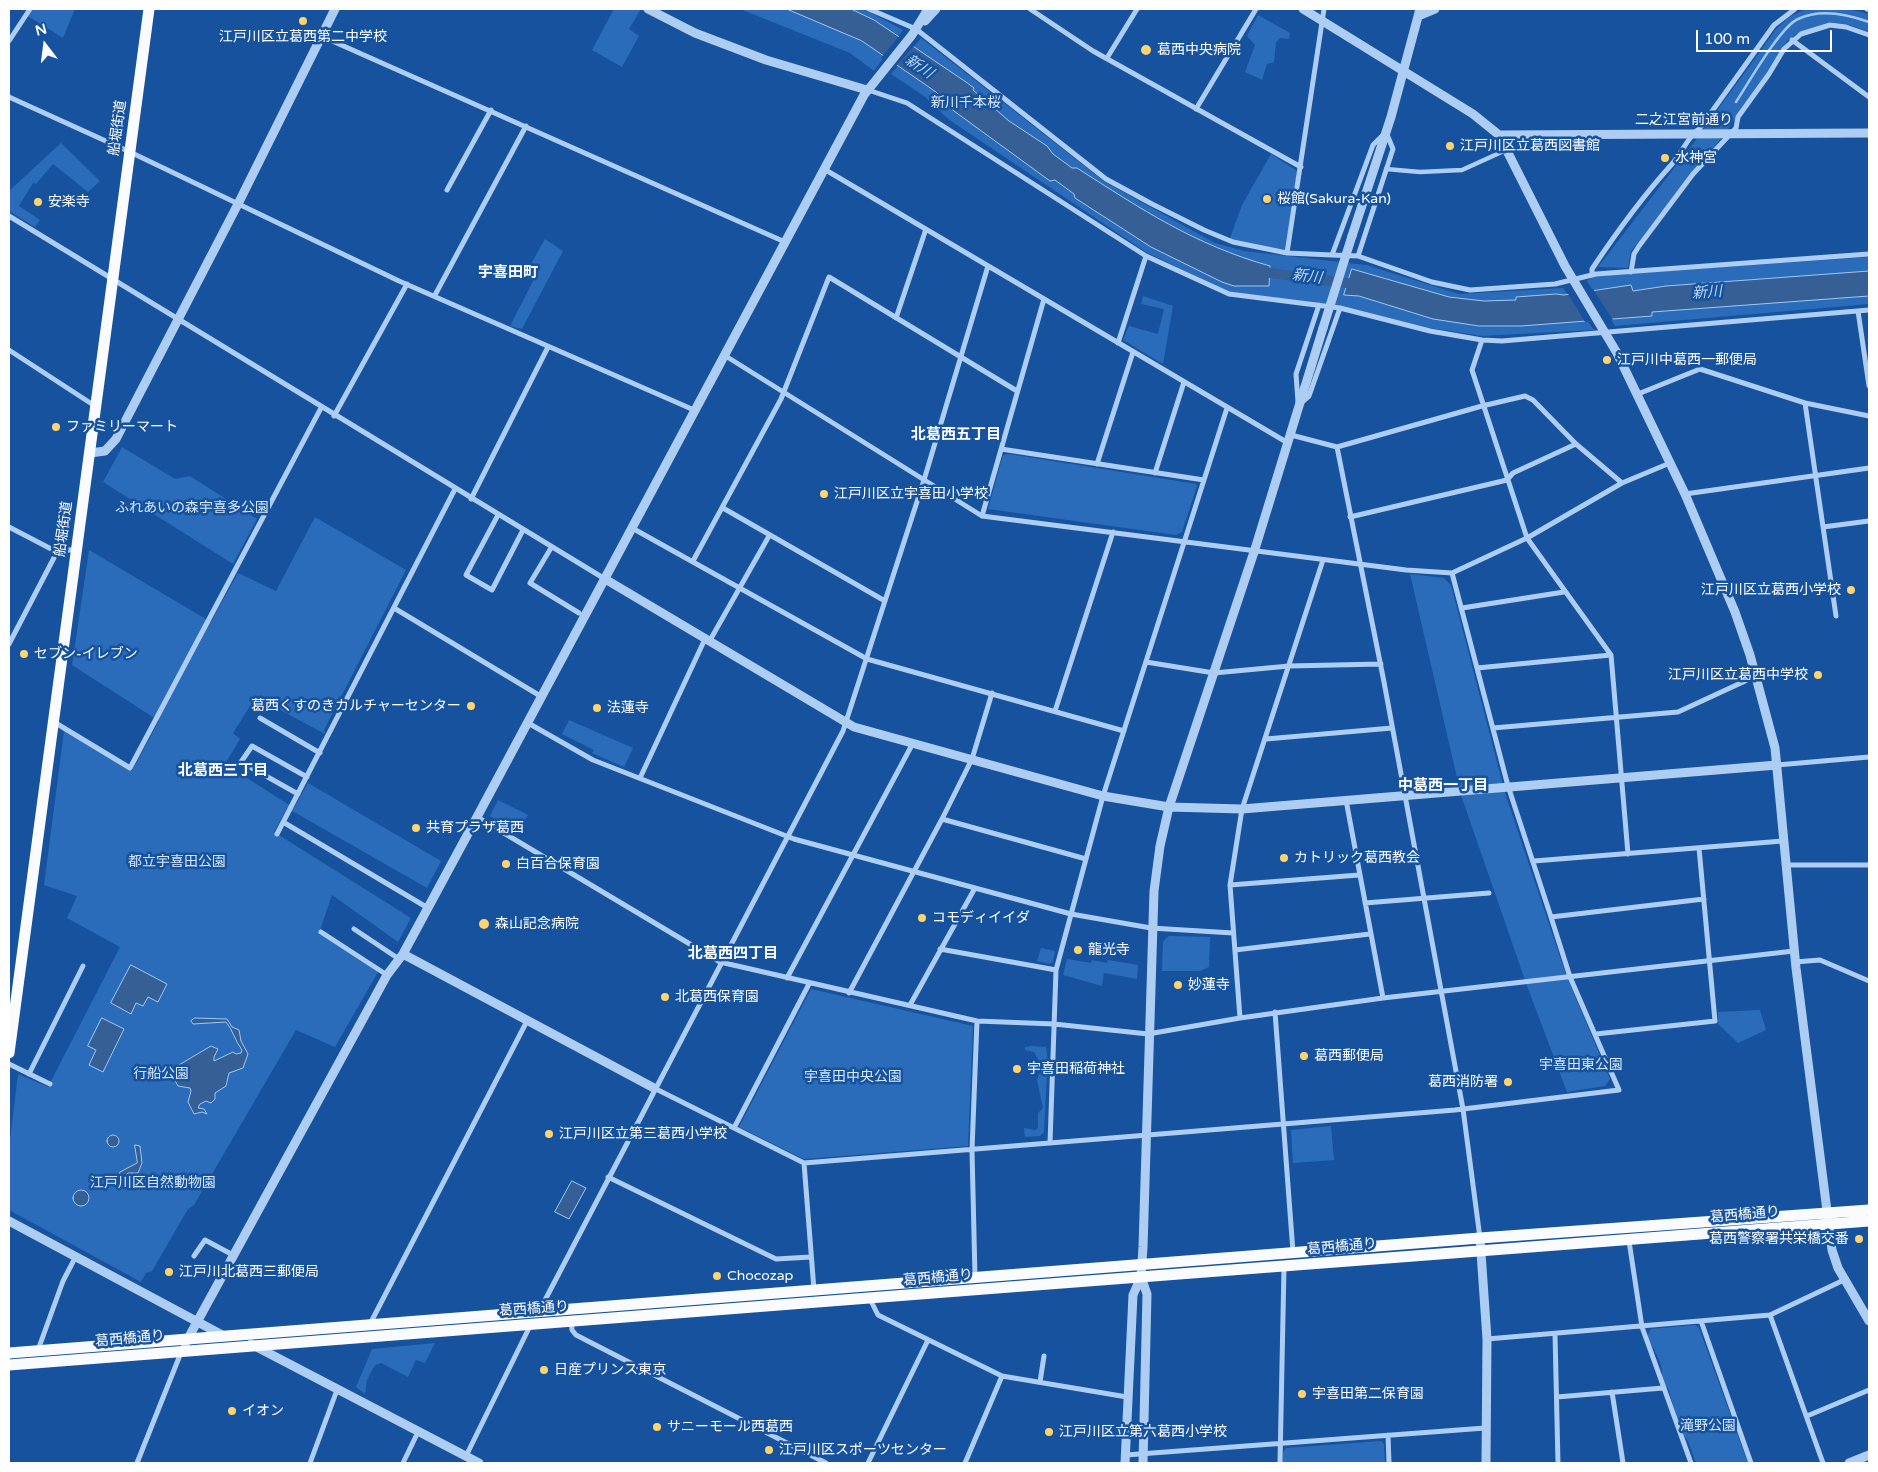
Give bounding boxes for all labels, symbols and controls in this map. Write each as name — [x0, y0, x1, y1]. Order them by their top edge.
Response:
marker: 江戸川区立葛西第二中学校 — [297, 15, 309, 27]
north arrow — [20, 20, 70, 70]
text: N — [33, 20, 49, 40]
scale bar — [1698, 20, 1834, 52]
place label: 江戸川区立葛西第二中学校 — [219, 29, 387, 45]
text: 100 m — [1704, 30, 1750, 48]
place label: 葛西中央病院 — [1157, 42, 1241, 58]
marker: 葛西中央病院 — [1139, 43, 1153, 57]
water label: 新川 — [902, 51, 936, 83]
park label: 新川千本桜 — [931, 95, 1001, 111]
street label: 船堀街道 — [106, 99, 130, 157]
street label: 二之江宮前通り — [1635, 112, 1733, 128]
place label: 江戸川区立葛西図書館 — [1460, 138, 1600, 154]
marker: 江戸川区立葛西図書館 — [1444, 140, 1456, 152]
place label: 水神宮 — [1675, 150, 1717, 166]
marker: 水神宮 — [1659, 152, 1671, 164]
place label: 桜館(Sakura-Kan) — [1277, 191, 1391, 207]
marker: 桜館(Sakura-Kan) — [1261, 193, 1273, 205]
place label: 安楽寺 — [48, 194, 90, 210]
marker: 安楽寺 — [32, 196, 44, 208]
district label: 宇喜田町 — [478, 264, 538, 282]
water label: 新川 — [1291, 266, 1323, 288]
water label: 新川 — [1691, 283, 1723, 303]
place label: 江戸川中葛西一郵便局 — [1617, 352, 1757, 368]
marker: 江戸川中葛西一郵便局 — [1601, 354, 1613, 366]
place label: ファミリーマート — [66, 419, 178, 435]
marker: ファミリーマート — [50, 421, 62, 433]
district label: 北葛西五丁目 — [911, 426, 1001, 444]
place label: 江戸川区立宇喜田小学校 — [834, 486, 988, 502]
marker: 江戸川区立宇喜田小学校 — [818, 488, 830, 500]
street label: 船堀街道 — [52, 500, 76, 558]
park label: ふれあいの森宇喜多公園 — [115, 500, 269, 516]
place label: 江戸川区立葛西小学校 — [1701, 582, 1841, 598]
marker: 江戸川区立葛西小学校 — [1845, 584, 1857, 596]
place label: セブン-イレブン — [34, 646, 138, 662]
marker: セブン-イレブン — [18, 648, 30, 660]
place label: 江戸川区立葛西中学校 — [1668, 667, 1808, 683]
marker: 江戸川区立葛西中学校 — [1812, 669, 1824, 681]
place label: 葛西くすのきカルチャーセンター — [251, 698, 461, 714]
marker: 葛西くすのきカルチャーセンター — [465, 700, 477, 712]
place label: 法蓮寺 — [607, 700, 649, 716]
marker: 法蓮寺 — [591, 702, 603, 714]
district label: 北葛西三丁目 — [178, 762, 268, 780]
district label: 中葛西一丁目 — [1398, 777, 1488, 795]
place label: 共育プラザ葛西 — [426, 820, 524, 836]
marker: 共育プラザ葛西 — [410, 822, 422, 834]
place label: カトリック葛西教会 — [1294, 850, 1420, 866]
marker: カトリック葛西教会 — [1278, 852, 1290, 864]
park label: 都立宇喜田公園 — [128, 854, 226, 870]
place label: 白百合保育園 — [516, 856, 600, 872]
marker: 白百合保育園 — [500, 858, 512, 870]
place label: コモディイイダ — [932, 910, 1030, 926]
marker: コモディイイダ — [916, 912, 928, 924]
place label: 森山記念病院 — [495, 916, 579, 932]
marker: 森山記念病院 — [477, 917, 491, 931]
place label: 龍光寺 — [1088, 942, 1130, 958]
marker: 龍光寺 — [1072, 944, 1084, 956]
district label: 北葛西四丁目 — [688, 945, 778, 963]
place label: 妙蓮寺 — [1188, 977, 1230, 993]
marker: 妙蓮寺 — [1172, 979, 1184, 991]
place label: 北葛西保育園 — [675, 989, 759, 1005]
marker: 北葛西保育園 — [659, 991, 671, 1003]
place label: 葛西郵便局 — [1314, 1048, 1384, 1064]
marker: 葛西郵便局 — [1298, 1050, 1310, 1062]
park label: 宇喜田東公園 — [1539, 1057, 1623, 1073]
place label: 宇喜田稲荷神社 — [1027, 1061, 1125, 1077]
marker: 宇喜田稲荷神社 — [1011, 1063, 1023, 1075]
park label: 行船公園 — [133, 1066, 189, 1082]
park label: 宇喜田中央公園 — [804, 1069, 902, 1085]
place label: 葛西消防署 — [1428, 1074, 1498, 1090]
marker: 葛西消防署 — [1502, 1076, 1514, 1088]
place label: 江戸川区立第三葛西小学校 — [559, 1126, 727, 1142]
marker: 江戸川区立第三葛西小学校 — [543, 1128, 555, 1140]
park label: 江戸川区自然動物園 — [90, 1175, 216, 1191]
street label: 葛西橋通り — [1709, 1204, 1781, 1226]
place label: 葛西警察署共栄橋交番 — [1709, 1231, 1849, 1247]
marker: 葛西警察署共栄橋交番 — [1853, 1233, 1865, 1245]
street label: 葛西橋通り — [1306, 1236, 1378, 1258]
place label: 江戸川北葛西三郵便局 — [179, 1264, 319, 1280]
marker: 江戸川北葛西三郵便局 — [163, 1266, 175, 1278]
street label: 葛西橋通り — [902, 1267, 974, 1289]
place label: Chocozap — [727, 1268, 793, 1284]
marker: Chocozap — [711, 1270, 723, 1282]
street label: 葛西橋通り — [498, 1298, 570, 1320]
street label: 葛西橋通り — [94, 1328, 166, 1350]
place label: 日産プリンス東京 — [554, 1362, 666, 1378]
marker: 日産プリンス東京 — [538, 1364, 550, 1376]
place label: 宇喜田第二保育園 — [1312, 1386, 1424, 1402]
marker: 宇喜田第二保育園 — [1296, 1388, 1308, 1400]
place label: イオン — [242, 1403, 284, 1419]
marker: イオン — [226, 1405, 238, 1417]
park label: 滝野公園 — [1680, 1418, 1736, 1434]
place label: サニーモール西葛西 — [667, 1419, 793, 1435]
marker: サニーモール西葛西 — [651, 1421, 663, 1433]
place label: 江戸川区立第六葛西小学校 — [1059, 1424, 1227, 1440]
marker: 江戸川区立第六葛西小学校 — [1043, 1426, 1055, 1438]
place label: 江戸川区スポーツセンター — [779, 1442, 947, 1458]
marker: 江戸川区スポーツセンター — [763, 1444, 775, 1456]

